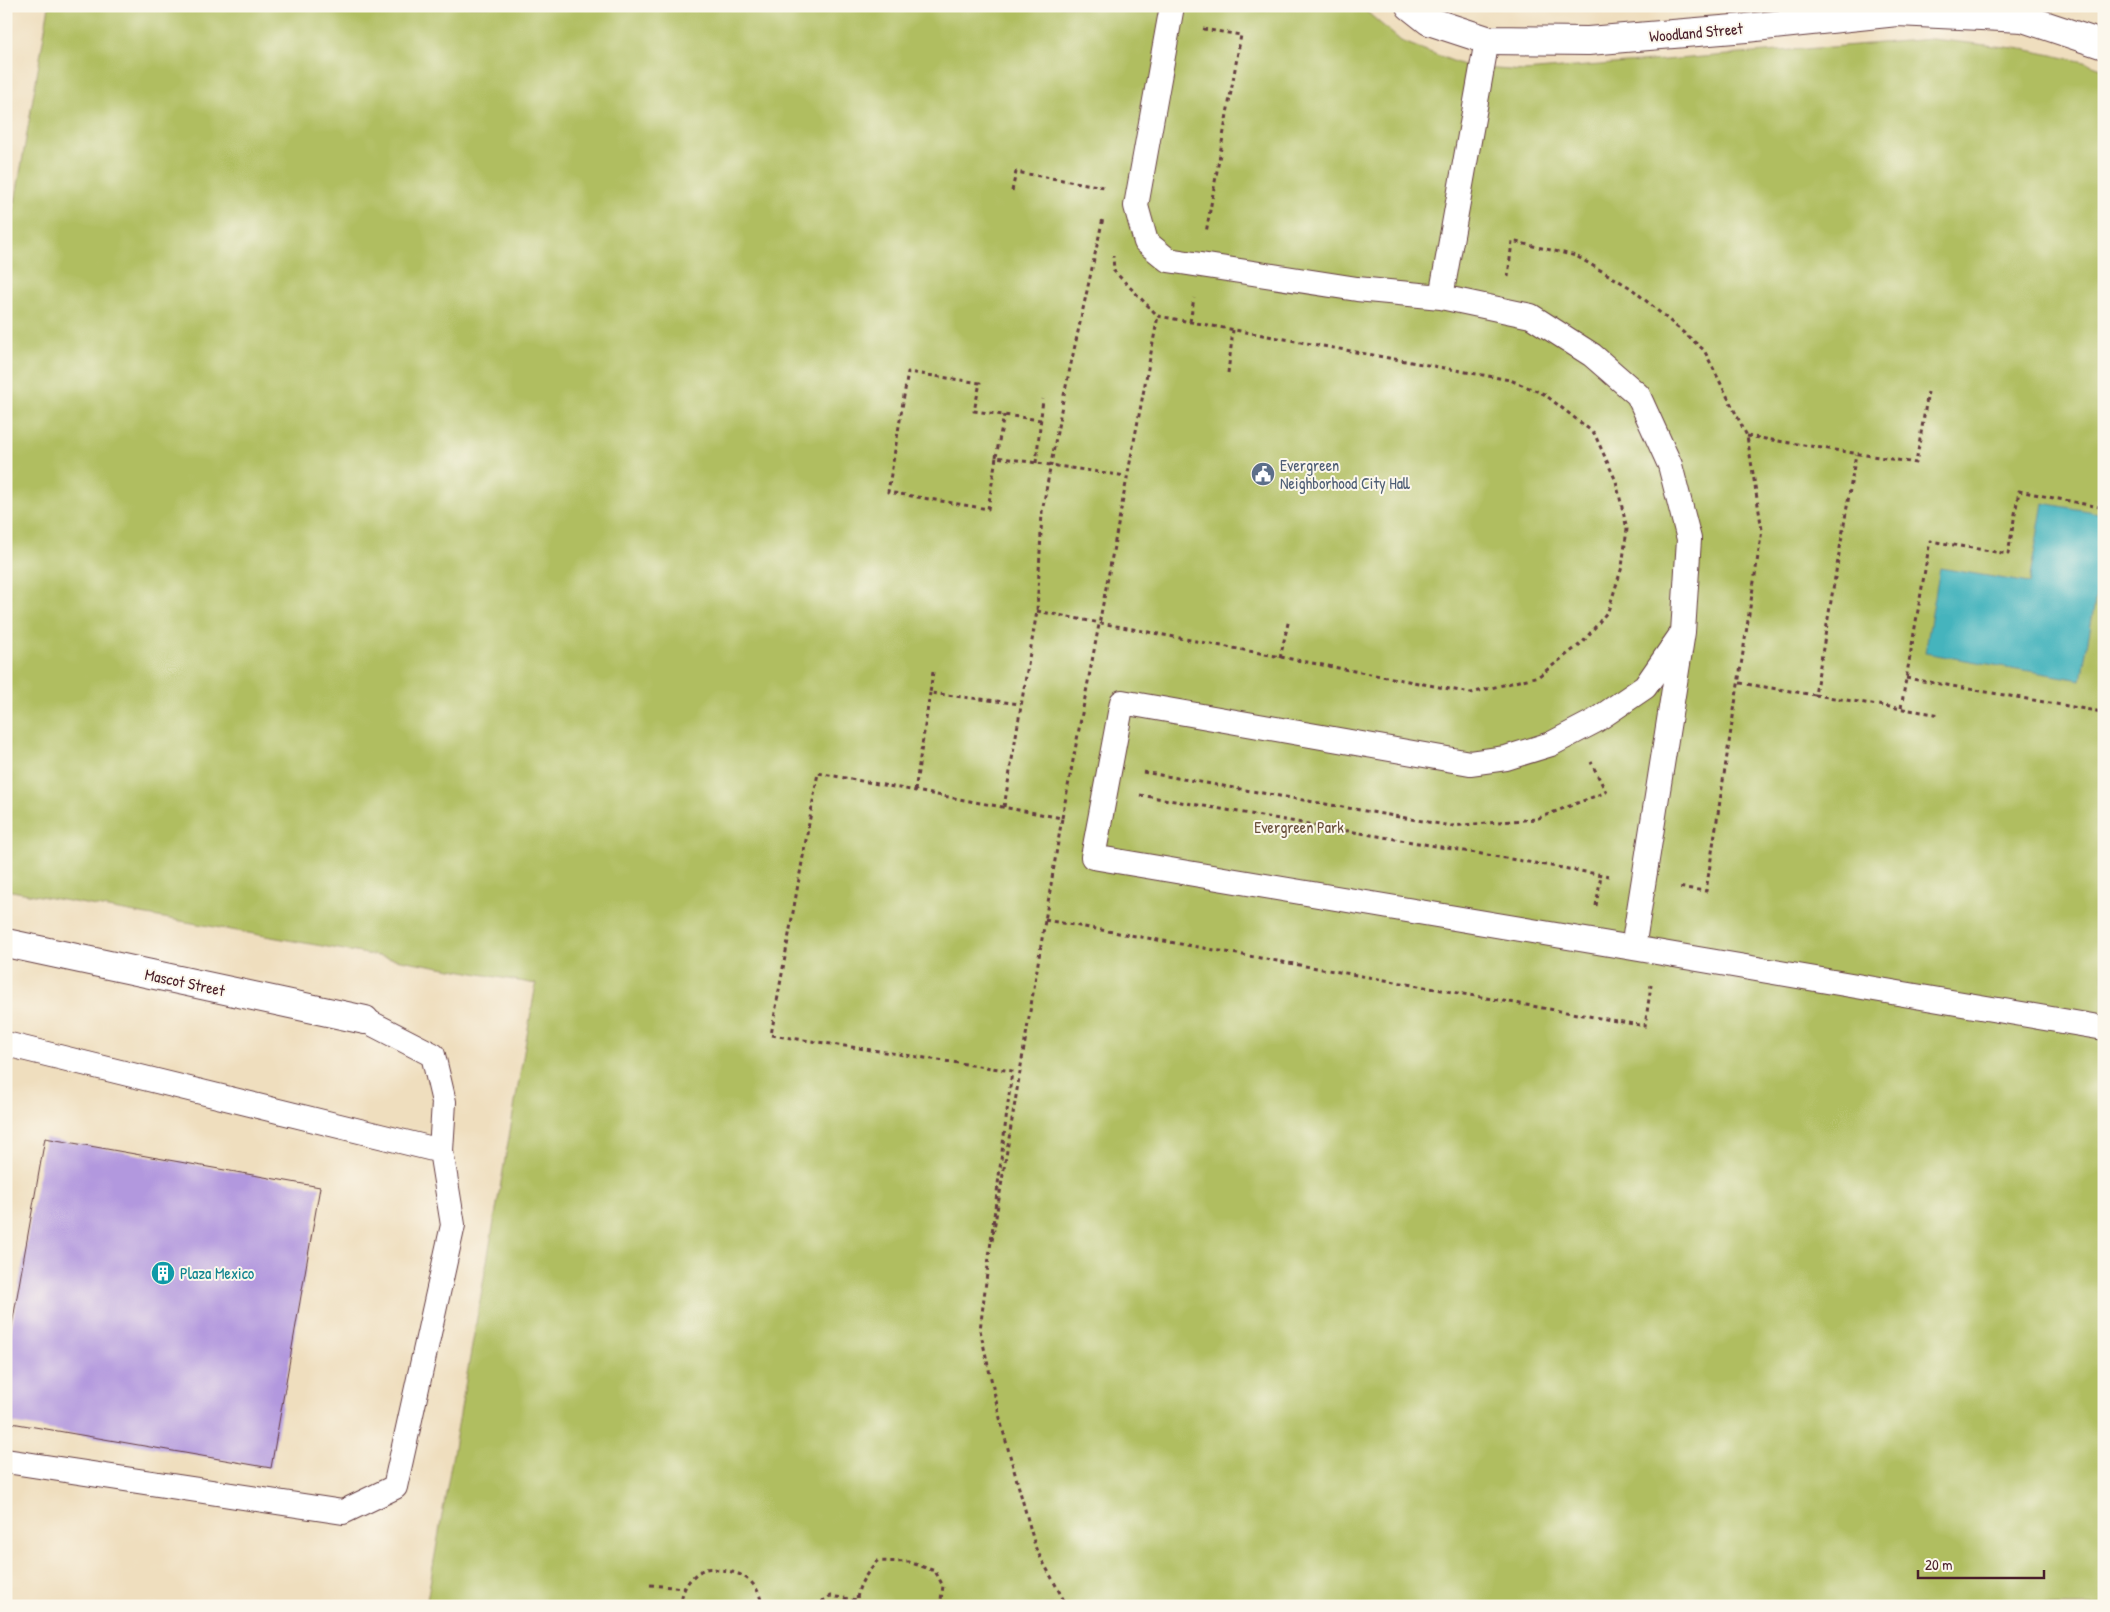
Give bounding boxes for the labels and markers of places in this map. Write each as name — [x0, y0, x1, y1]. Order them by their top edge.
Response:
place label: Evergreen Neighborhood City Hall — [1280, 454, 1410, 494]
public building icon: Evergreen Neighborhood City Hall — [1250, 461, 1276, 487]
building icon: Plaza Mexico — [150, 1260, 176, 1286]
place label: Plaza Mexico — [180, 1262, 255, 1284]

